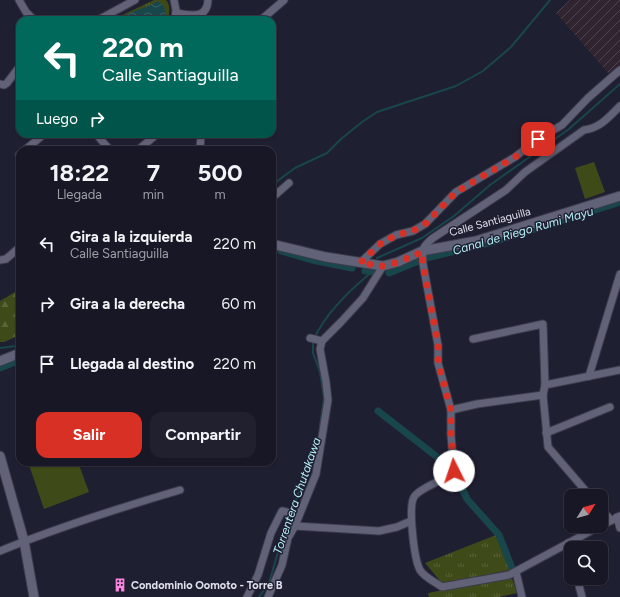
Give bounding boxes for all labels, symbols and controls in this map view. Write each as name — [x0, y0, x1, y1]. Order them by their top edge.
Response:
text: 220 m — [102, 30, 184, 64]
icon: left — [36, 32, 88, 84]
text: Calle Santiaguilla — [102, 64, 239, 86]
icon: right — [86, 108, 108, 130]
text: Luego — [36, 110, 78, 128]
pin — [521, 122, 555, 156]
icon: arrive — [527, 128, 549, 150]
text: 18:22 — [49, 158, 109, 187]
text: 7 — [147, 158, 160, 187]
text: 500 — [198, 158, 243, 187]
text: Llegada — [57, 187, 102, 202]
text: min — [143, 187, 164, 202]
text: m — [214, 187, 226, 202]
water label: Canal de Riego Rumi Mayu — [451, 204, 595, 258]
street label: Calle Santiaguilla — [448, 205, 532, 239]
text: Gira a la izquierda — [70, 228, 192, 246]
icon: left — [36, 233, 58, 255]
text: 220 m — [213, 235, 256, 253]
text: Calle Santiaguilla — [70, 246, 169, 261]
icon: right — [36, 293, 58, 315]
text: Gira a la derecha — [70, 295, 185, 313]
text: 60 m — [221, 295, 256, 313]
icon: arrive — [36, 353, 58, 375]
text: Llegada al destino — [70, 355, 194, 373]
text: 220 m — [213, 355, 256, 373]
button: Salir — [36, 412, 142, 458]
button: Compartir — [150, 412, 256, 458]
water label: Torrentera Chutakawa — [270, 436, 324, 556]
position arrow — [433, 450, 475, 492]
north arrow — [564, 489, 608, 533]
map controls — [564, 489, 608, 585]
button: search — [564, 541, 608, 585]
building icon: Condominio Oomoto - Torre B — [112, 577, 128, 593]
place label: Condominio Oomoto - Torre B — [131, 579, 283, 592]

